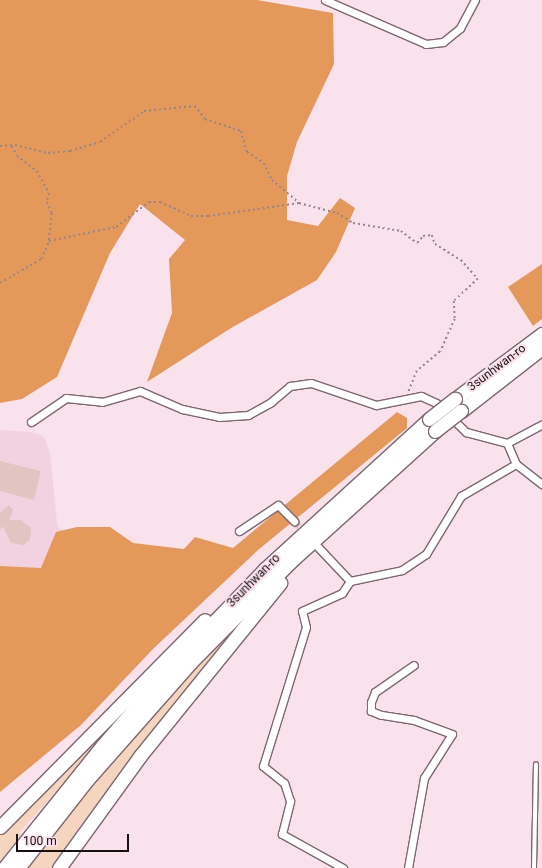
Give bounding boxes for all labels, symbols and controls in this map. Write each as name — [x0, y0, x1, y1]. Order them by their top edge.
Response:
street label: 3sunhwan-ro — [465, 341, 529, 395]
street label: 3sunhwan-ro — [224, 551, 284, 611]
scale bar — [18, 826, 131, 852]
text: 100 m — [23, 834, 57, 848]

